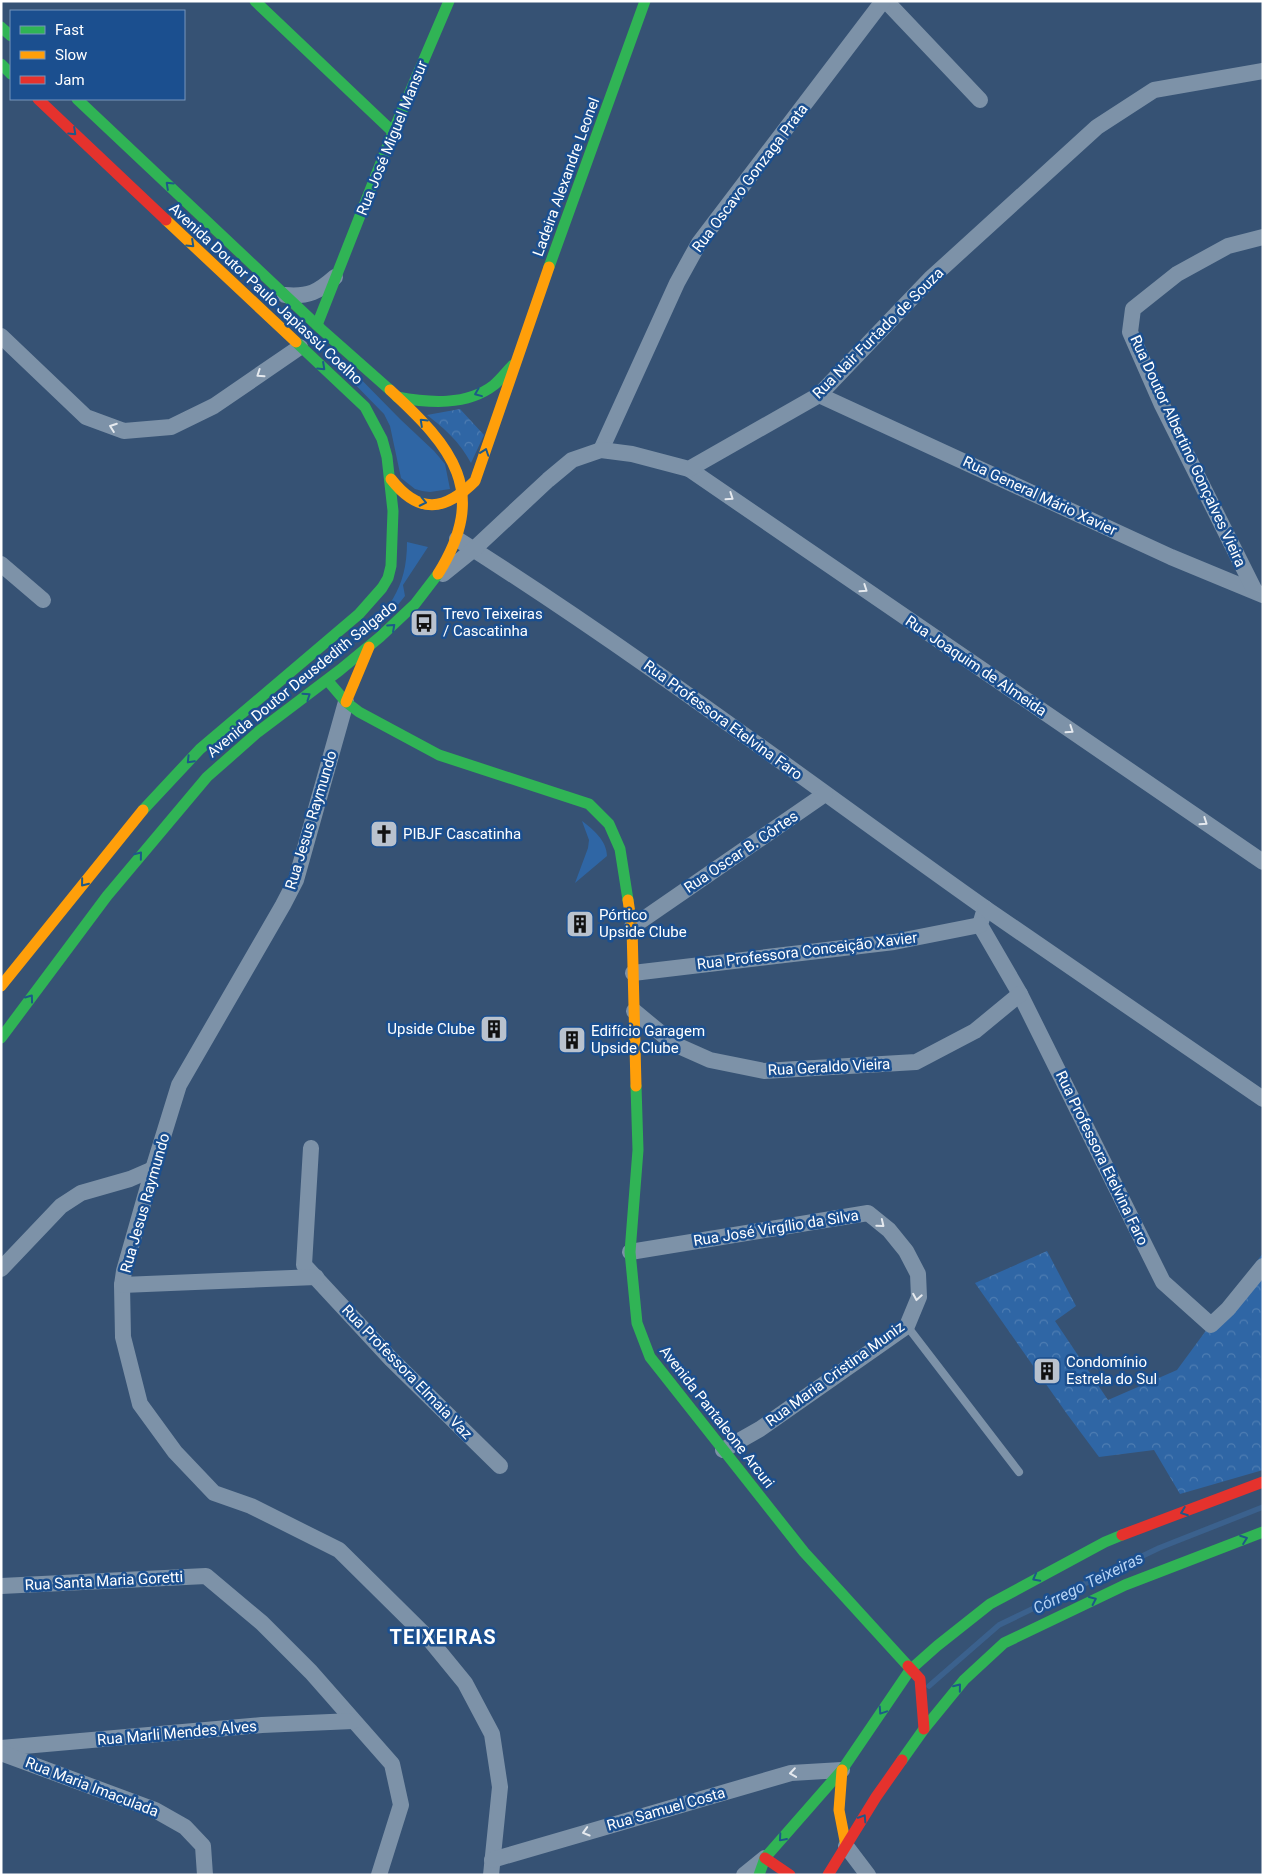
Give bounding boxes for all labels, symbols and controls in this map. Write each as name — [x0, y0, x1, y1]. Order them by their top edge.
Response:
legend — [10, 10, 185, 100]
text: Fast — [55, 21, 84, 39]
text: Slow — [55, 46, 87, 64]
street label: Rua José Miguel Mansur — [353, 58, 431, 218]
text: Jam — [55, 71, 85, 89]
street label: Ladeira Alexandre Leonel — [529, 95, 603, 259]
street label: Rua Oscavo Gonzaga Prata — [688, 100, 812, 256]
one-way arrow — [68, 126, 77, 135]
one-way arrow — [165, 182, 174, 191]
street label: Avenida Doutor Paulo Japiassú Coelho — [165, 199, 367, 389]
one-way arrow — [186, 238, 195, 247]
street label: Rua Nair Furtado de Souza — [809, 264, 947, 402]
street label: Rua Doutor Albertino Gonçalves Vieira — [1126, 332, 1250, 570]
one-way arrow — [317, 361, 326, 370]
one-way arrow — [256, 368, 266, 377]
one-way arrow — [474, 386, 483, 397]
one-way arrow — [420, 419, 429, 428]
one-way arrow — [109, 423, 118, 433]
one-way arrow — [479, 448, 489, 456]
street label: Rua General Mário Xavier — [960, 452, 1120, 540]
one-way arrow — [724, 491, 733, 500]
one-way arrow — [419, 497, 428, 507]
one-way arrow — [858, 583, 867, 592]
street label: Avenida Doutor Deusdedith Salgado — [203, 597, 401, 761]
place label: Trevo Teixeiras / Cascatinha — [443, 605, 543, 640]
bus stop icon: Trevo Teixeiras / Cascatinha — [409, 608, 439, 638]
street label: Rua Joaquim de Almeida — [902, 612, 1050, 720]
one-way arrow — [386, 624, 395, 633]
street label: Rua Professora Etelvina Faro — [640, 656, 806, 784]
one-way arrow — [301, 693, 311, 702]
one-way arrow — [1064, 724, 1074, 733]
street label: Rua Jesus Raymundo — [281, 748, 341, 892]
one-way arrow — [187, 754, 196, 763]
street label: Rua Oscar B. Côrtes — [681, 807, 801, 897]
one-way arrow — [1198, 816, 1208, 825]
church icon: PIBJF Cascatinha — [369, 819, 399, 849]
place label: PIBJF Cascatinha — [403, 825, 521, 843]
one-way arrow — [134, 852, 143, 861]
one-way arrow — [81, 877, 90, 887]
place label: Pórtico Upside Clube — [599, 906, 687, 941]
building icon: Pórtico Upside Clube — [565, 909, 595, 939]
street label: Rua Professora Conceição Xavier — [696, 929, 918, 973]
one-way arrow — [24, 994, 33, 1004]
building icon: Upside Clube — [479, 1014, 509, 1044]
place label: Upside Clube — [387, 1020, 475, 1038]
place label: Edifício Garagem Upside Clube — [591, 1022, 705, 1057]
building icon: Edifício Garagem Upside Clube — [557, 1025, 587, 1055]
street label: Rua Geraldo Vieira — [767, 1055, 891, 1079]
street label: Rua Professora Etelvina Faro — [1052, 1068, 1152, 1248]
street label: Rua Jesus Raymundo — [116, 1131, 174, 1275]
street label: Rua José Virgílio da Silva — [692, 1206, 860, 1250]
one-way arrow — [875, 1218, 884, 1226]
one-way arrow — [912, 1292, 922, 1301]
street label: Rua Professora Elmaia Vaz — [338, 1301, 476, 1443]
street label: Rua Maria Cristina Muniz — [762, 1318, 908, 1430]
street label: Avenida Pantaleone Arcuri — [656, 1342, 778, 1492]
place label: Condomínio Estrela do Sul — [1066, 1353, 1157, 1388]
building icon: Condomínio Estrela do Sul — [1032, 1356, 1062, 1386]
one-way arrow — [1180, 1505, 1189, 1516]
one-way arrow — [1239, 1535, 1248, 1545]
water label: Córrego Teixeiras — [1030, 1548, 1146, 1618]
street label: Rua Santa Maria Goretti — [24, 1568, 184, 1594]
one-way arrow — [1033, 1572, 1042, 1582]
one-way arrow — [1088, 1595, 1097, 1606]
district label: TEIXEIRAS — [389, 1625, 497, 1649]
one-way arrow — [953, 1684, 961, 1693]
one-way arrow — [879, 1705, 889, 1714]
street label: Rua Marli Mendes Alves — [96, 1717, 258, 1749]
street label: Rua Maria Imaculada — [23, 1753, 161, 1821]
one-way arrow — [789, 1768, 797, 1778]
street label: Rua Samuel Costa — [605, 1783, 727, 1835]
one-way arrow — [857, 1815, 866, 1824]
one-way arrow — [583, 1827, 591, 1837]
one-way arrow — [779, 1833, 788, 1842]

